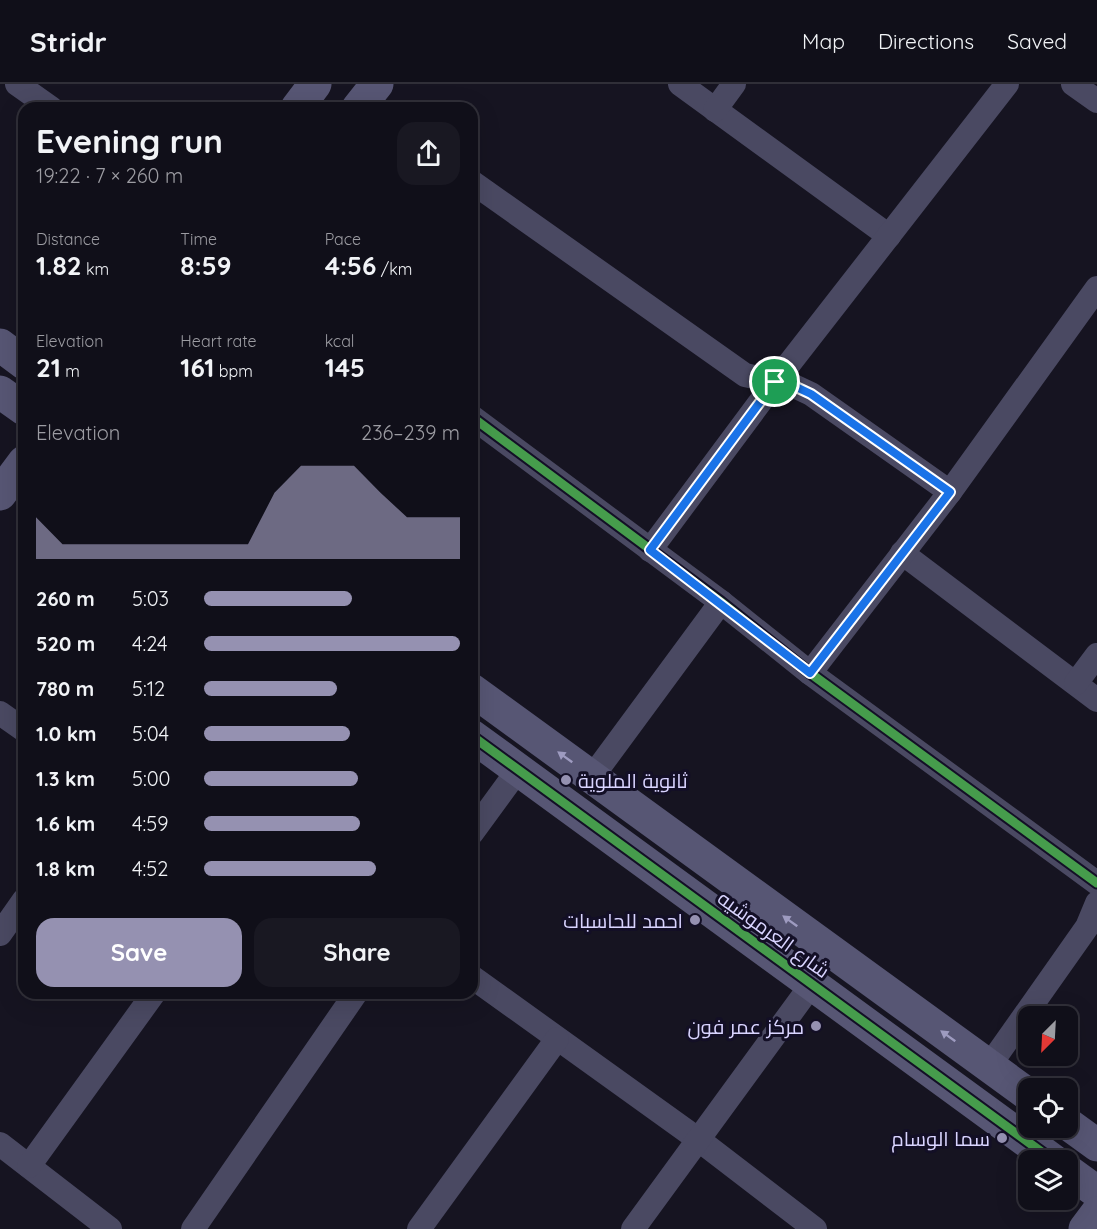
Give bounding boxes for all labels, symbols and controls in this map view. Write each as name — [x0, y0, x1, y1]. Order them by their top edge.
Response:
text: Stridr — [30, 24, 107, 59]
text: Map — [802, 28, 845, 54]
text: Directions — [878, 28, 974, 54]
text: Saved — [1007, 28, 1067, 54]
text: Evening run — [36, 120, 223, 161]
button: share — [397, 122, 460, 185]
text: 19:22 · 7 × 260 m — [36, 163, 183, 188]
text: Distance — [36, 229, 100, 249]
text: Time — [180, 229, 217, 249]
text: Pace — [325, 229, 361, 249]
text: 1.82 — [36, 249, 82, 282]
text: 8:59 — [180, 249, 231, 282]
text: 4:56 — [325, 249, 376, 282]
text: km — [82, 259, 109, 279]
text: /km — [376, 259, 412, 279]
text: Elevation — [36, 331, 103, 351]
text: Heart rate — [180, 331, 257, 351]
text: kcal — [325, 331, 355, 351]
text: 21 — [36, 351, 61, 384]
text: 161 — [180, 351, 214, 384]
text: 145 — [325, 351, 365, 384]
pin — [749, 356, 800, 407]
text: m — [61, 361, 80, 381]
text: bpm — [214, 361, 253, 381]
icon: arrive — [758, 365, 791, 398]
text: Elevation — [36, 420, 120, 445]
text: 236–239 m — [361, 420, 460, 445]
text: 260 m — [36, 586, 95, 611]
text: 5:03 — [132, 586, 169, 611]
text: 520 m — [36, 631, 95, 656]
text: 4:24 — [132, 631, 168, 656]
text: 780 m — [36, 676, 94, 701]
text: 5:12 — [132, 676, 165, 701]
text: 1.0 km — [36, 721, 96, 746]
text: 5:04 — [132, 721, 169, 746]
one-way arrow — [557, 751, 573, 763]
text: 1.3 km — [36, 766, 95, 791]
text: 5:00 — [132, 766, 170, 791]
place label: ثانوية الملوية — [578, 768, 688, 793]
marker: ثانوية الملوية — [559, 773, 573, 787]
text: 1.6 km — [36, 811, 95, 836]
text: 4:59 — [132, 811, 168, 836]
text: 1.8 km — [36, 856, 95, 881]
text: 4:52 — [132, 856, 168, 881]
street label: شارع العرموشيه — [712, 885, 835, 985]
place label: احمد للحاسبات — [563, 908, 683, 933]
marker: احمد للحاسبات — [688, 913, 702, 927]
one-way arrow — [783, 916, 798, 928]
button: Save — [36, 918, 242, 987]
button: Share — [254, 918, 460, 987]
north arrow — [1018, 1006, 1078, 1066]
map controls — [1018, 1006, 1078, 1210]
place label: مركز عمر فون — [687, 1014, 804, 1040]
marker: مركز عمر فون — [809, 1019, 823, 1033]
one-way arrow — [940, 1030, 956, 1042]
button: locate — [1018, 1078, 1078, 1138]
place label: سما الوسام — [891, 1126, 990, 1153]
marker: سما الوسام — [995, 1131, 1009, 1145]
button: layers — [1018, 1150, 1078, 1210]

